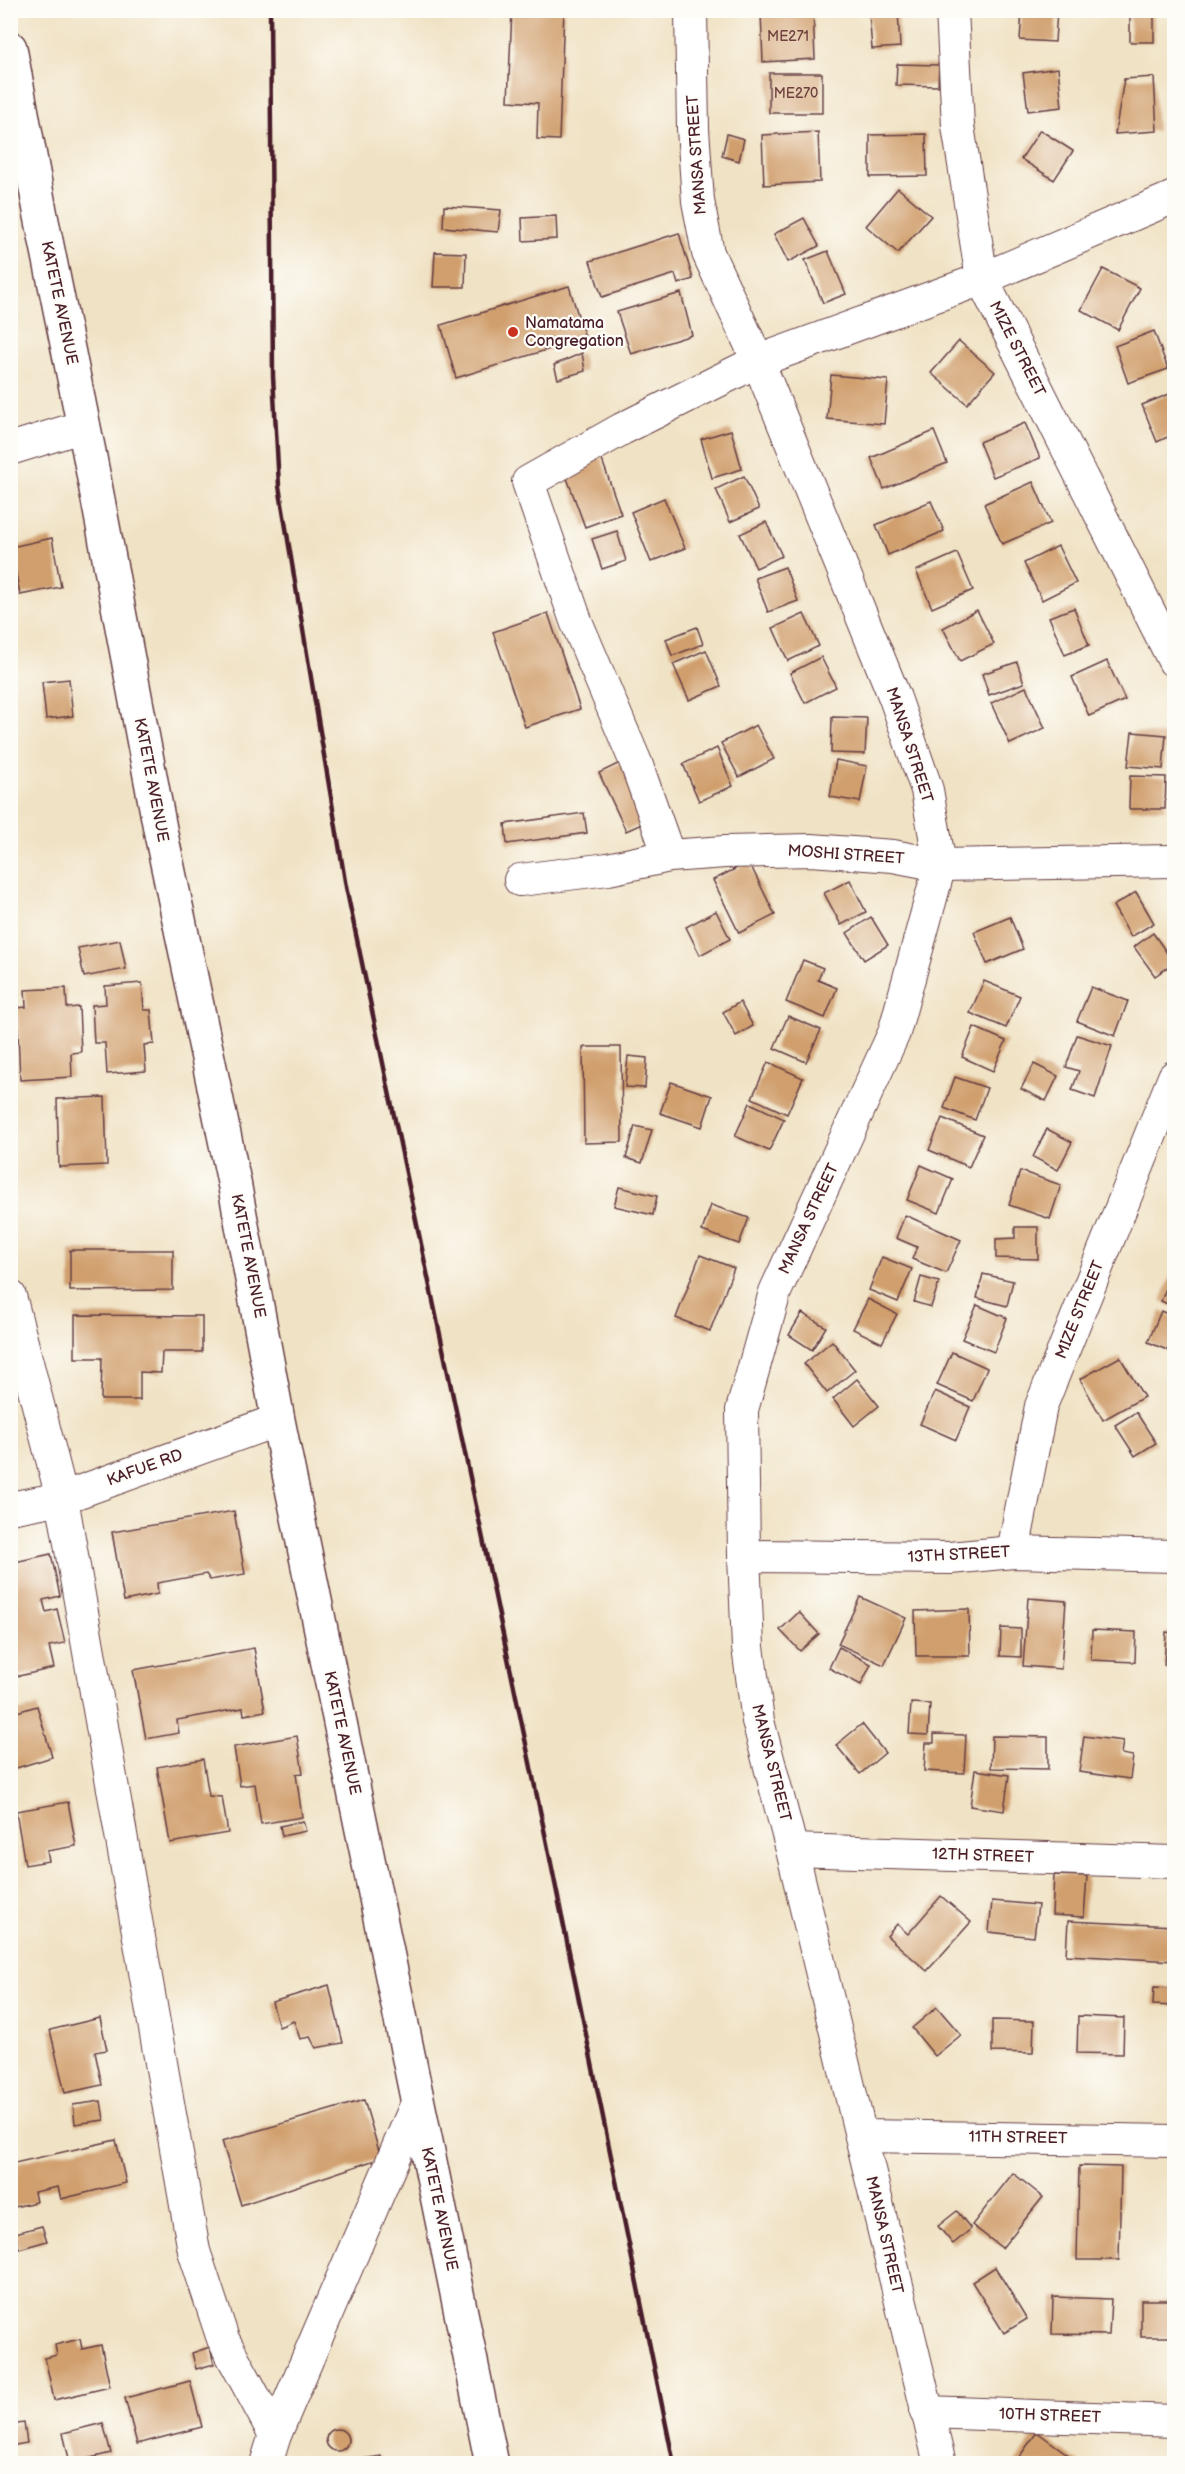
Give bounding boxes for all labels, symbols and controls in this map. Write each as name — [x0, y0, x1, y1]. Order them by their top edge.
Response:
house number: ME271 — [767, 28, 809, 45]
house number: ME270 — [774, 85, 818, 102]
street label: MANSA STREET — [683, 94, 711, 216]
street label: KATETE AVENUE — [37, 239, 81, 367]
street label: MIZE STREET — [985, 298, 1049, 400]
place label: Namatama Congregation — [525, 314, 624, 351]
marker: Namatama Congregation — [506, 325, 520, 339]
street label: MANSA STREET — [881, 685, 937, 805]
street label: KATETE AVENUE — [130, 716, 172, 844]
street label: MOSHI STREET — [787, 841, 906, 869]
street label: MANSA STREET — [775, 1160, 843, 1277]
street label: KATETE AVENUE — [227, 1192, 269, 1320]
street label: MIZE STREET — [1052, 1258, 1108, 1362]
street label: KAFUE RD — [105, 1446, 185, 1490]
street label: 13TH STREET — [907, 1543, 1011, 1567]
street label: KATETE AVENUE — [320, 1669, 364, 1797]
street label: MANSA STREET — [747, 1702, 795, 1824]
street label: 12TH STREET — [932, 1845, 1035, 1867]
street label: 11TH STREET — [968, 2128, 1068, 2148]
street label: KATETE AVENUE — [417, 2145, 461, 2273]
street label: MANSA STREET — [861, 2174, 907, 2296]
street label: 10TH STREET — [999, 2405, 1102, 2427]

